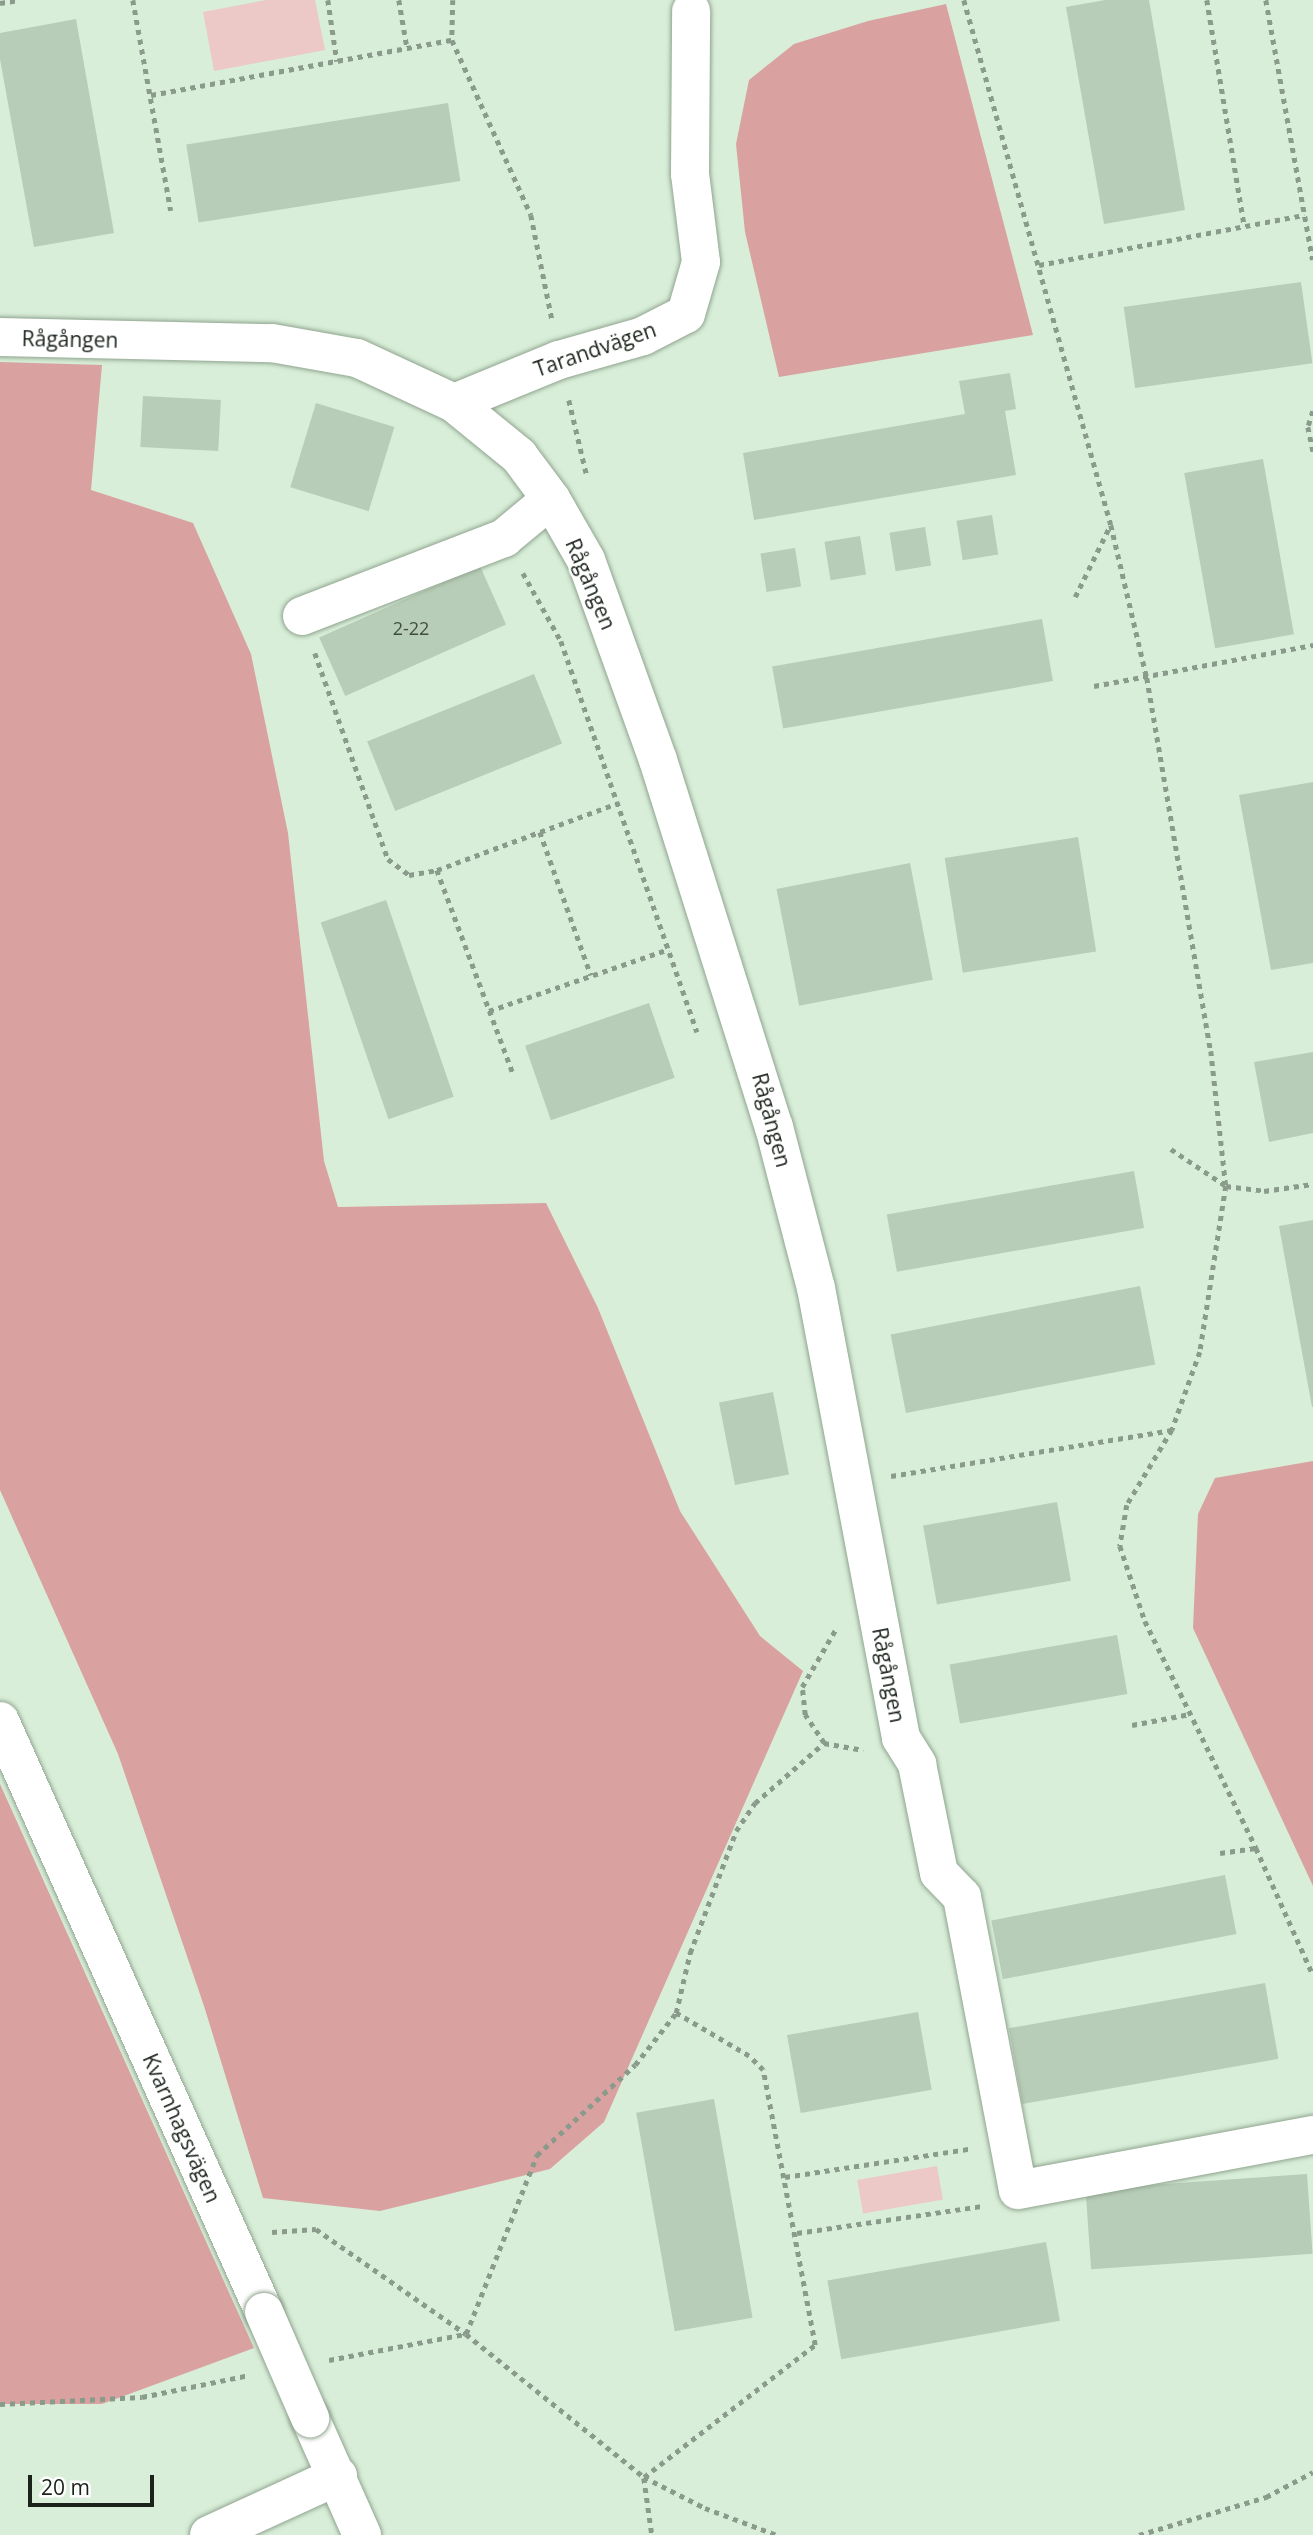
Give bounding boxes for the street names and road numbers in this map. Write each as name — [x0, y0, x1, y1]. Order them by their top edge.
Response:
street label: Tarandvägen — [531, 316, 659, 382]
street label: Rågången — [21, 326, 119, 352]
street label: Rågången — [561, 535, 621, 633]
street label: Rågången — [747, 1070, 797, 1170]
street label: Rågången — [867, 1625, 911, 1725]
street label: Kvarnhagsvägen — [138, 2049, 226, 2207]

